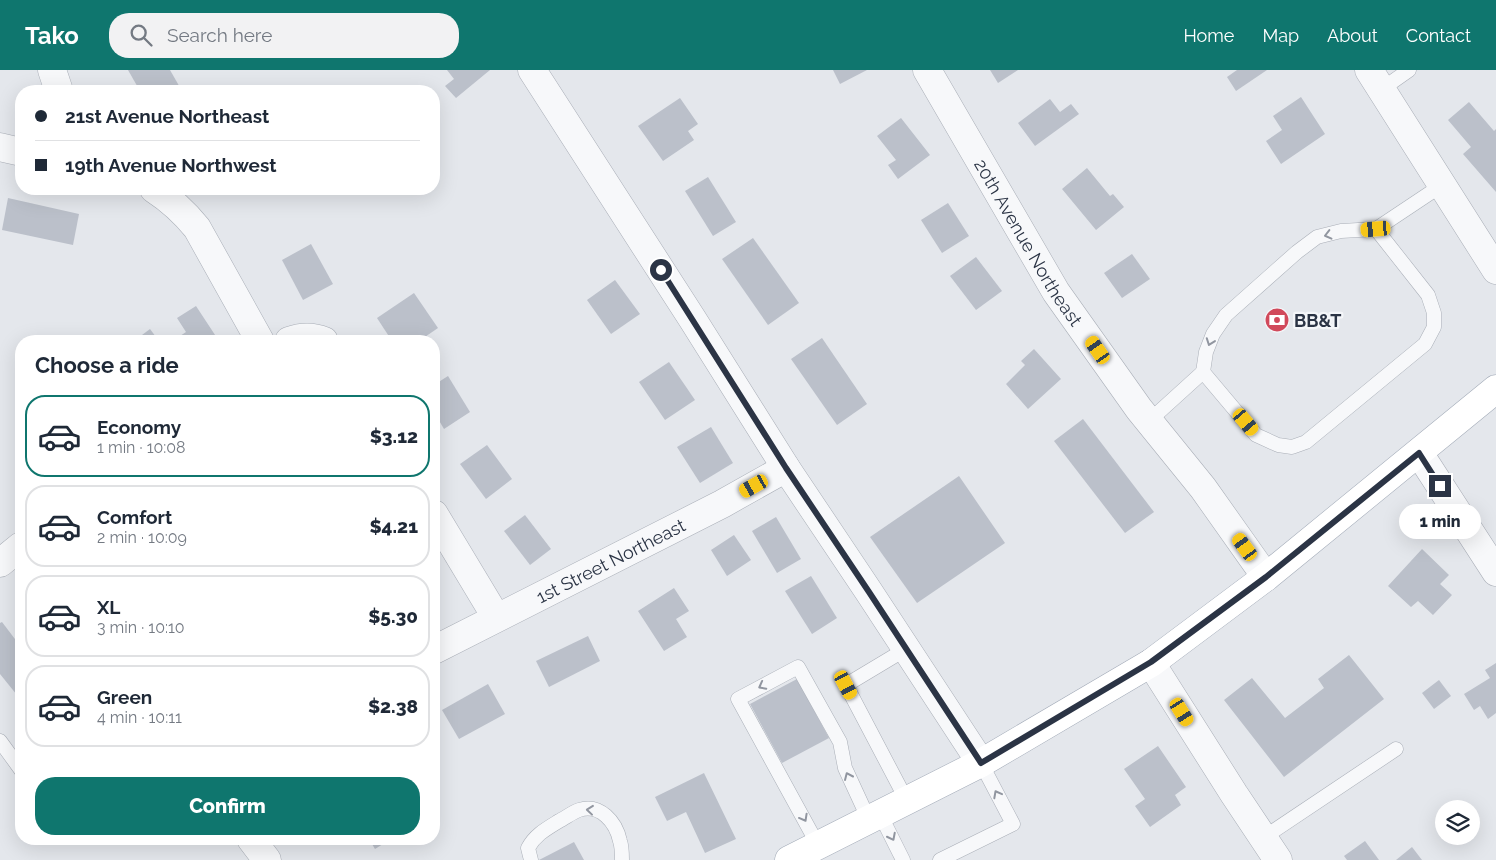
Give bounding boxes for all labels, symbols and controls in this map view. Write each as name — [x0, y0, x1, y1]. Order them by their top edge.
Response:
search box — [109, 13, 459, 58]
text: Tako — [25, 21, 79, 50]
icon: search — [127, 21, 155, 49]
text: Search here — [167, 24, 272, 46]
text: Home — [1183, 25, 1234, 46]
text: Map — [1262, 25, 1299, 46]
text: About — [1327, 25, 1378, 46]
text: Contact — [1406, 25, 1471, 46]
text: 21st Avenue Northeast — [65, 105, 269, 127]
text: 19th Avenue Northwest — [65, 154, 277, 176]
street label: 20th Avenue Northeast — [970, 155, 1087, 330]
car — [1360, 220, 1391, 238]
one-way arrow — [1323, 229, 1332, 240]
route start — [650, 259, 672, 281]
bank icon: BB&T — [1264, 307, 1290, 333]
place label: BB&T — [1294, 310, 1341, 331]
car — [1083, 333, 1112, 367]
one-way arrow — [1206, 337, 1216, 346]
text: Choose a ride — [35, 352, 179, 378]
car — [1230, 406, 1261, 438]
icon: car — [37, 414, 82, 459]
text: Economy — [97, 416, 181, 438]
text: $3.12 — [370, 425, 418, 447]
text: 1 min · 10:08 — [97, 438, 186, 457]
car — [737, 472, 770, 500]
route end — [1429, 475, 1451, 497]
icon: car — [37, 504, 82, 549]
callout: 1 min — [1399, 504, 1481, 538]
text: Comfort — [97, 506, 172, 528]
text: 1 min — [1419, 512, 1461, 531]
street label: 1st Street Northeast — [533, 514, 689, 607]
text: $4.21 — [369, 515, 418, 537]
text: 2 min · 10:09 — [97, 528, 187, 547]
car — [1230, 530, 1259, 564]
icon: car — [37, 594, 82, 639]
text: XL — [97, 596, 120, 618]
text: $5.30 — [368, 605, 418, 627]
text: 3 min · 10:10 — [97, 618, 185, 637]
car — [832, 668, 859, 702]
one-way arrow — [758, 680, 767, 690]
icon: car — [37, 684, 82, 729]
text: Green — [97, 686, 152, 708]
text: $2.38 — [368, 695, 418, 717]
car — [1167, 695, 1196, 729]
text: 4 min · 10:11 — [97, 708, 182, 727]
one-way arrow — [844, 772, 855, 781]
button: Confirm — [35, 777, 420, 835]
one-way arrow — [993, 790, 1003, 799]
map controls — [1435, 800, 1480, 845]
button: layers — [1435, 800, 1480, 845]
one-way arrow — [586, 805, 594, 816]
one-way arrow — [797, 813, 807, 822]
one-way arrow — [886, 832, 896, 841]

